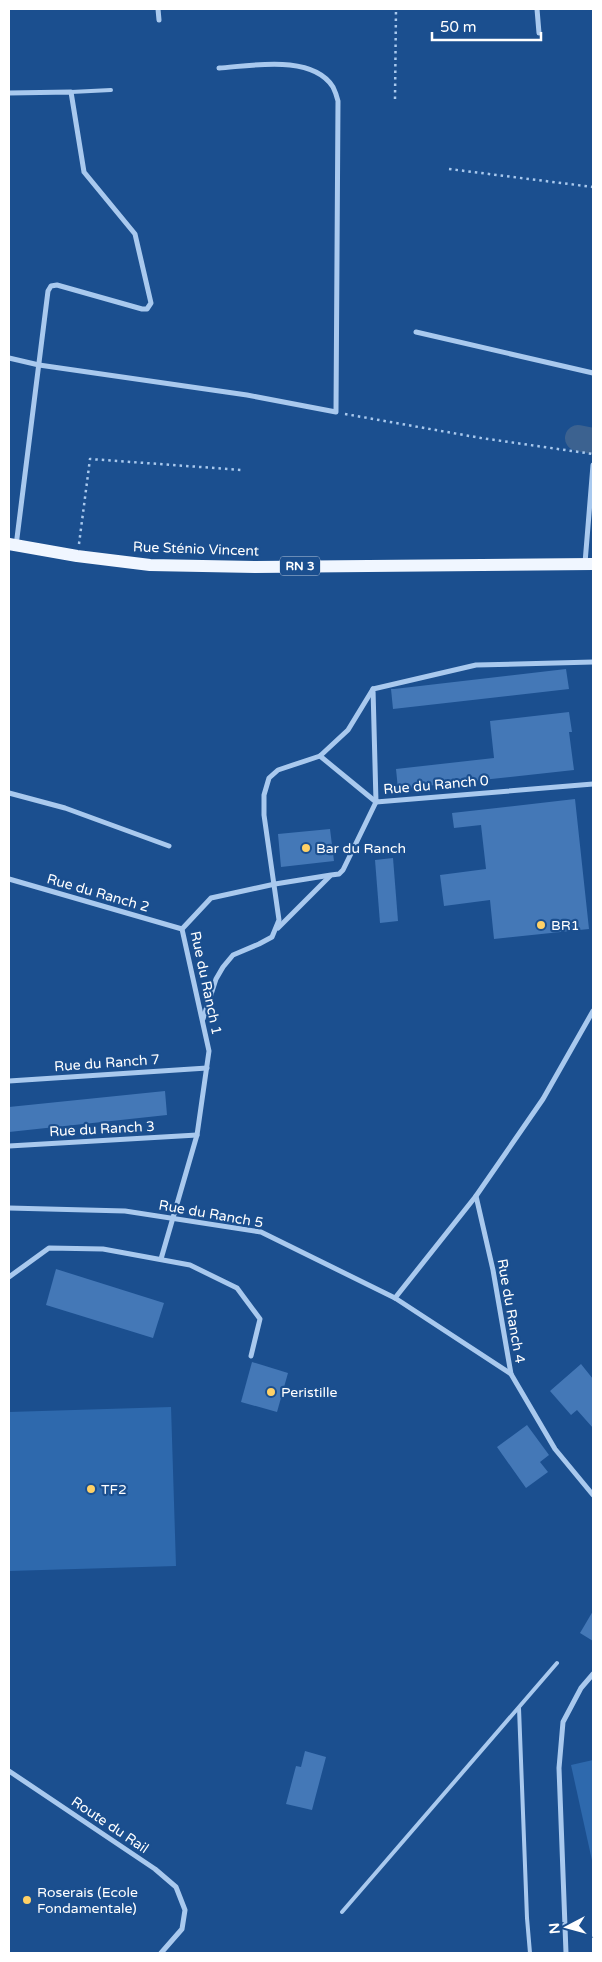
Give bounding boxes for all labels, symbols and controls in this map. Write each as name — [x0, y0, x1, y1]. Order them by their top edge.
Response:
scale bar — [432, 10, 541, 42]
text: 50 m — [440, 18, 477, 36]
street label: Rue Sténio Vincent — [133, 538, 260, 560]
road number: RN 3 — [280, 556, 320, 576]
street label: Rue du Ranch 0 — [383, 772, 490, 798]
place label: Bar du Ranch — [316, 840, 406, 857]
marker: Bar du Ranch — [300, 842, 312, 854]
street label: Rue du Ranch 2 — [45, 870, 151, 916]
place label: BR1 — [551, 917, 579, 934]
marker: BR1 — [535, 919, 547, 931]
street label: Rue du Ranch 1 — [187, 929, 225, 1037]
street label: Rue du Ranch 7 — [54, 1051, 160, 1075]
street label: Rue du Ranch 3 — [49, 1118, 155, 1140]
street label: Rue du Ranch 5 — [157, 1196, 265, 1232]
street label: Rue du Ranch 4 — [493, 1257, 529, 1365]
place label: Peristille — [281, 1384, 337, 1401]
marker: Peristille — [265, 1386, 277, 1398]
place label: TF2 — [101, 1481, 127, 1498]
marker: TF2 — [85, 1483, 97, 1495]
street label: Route du Rail — [68, 1793, 152, 1857]
place label: Roserais (Ecole Fondamentale) — [37, 1884, 138, 1917]
marker: Roserais (Ecole Fondamentale) — [21, 1894, 33, 1906]
north arrow — [542, 1902, 592, 1952]
text: N — [546, 1922, 564, 1935]

